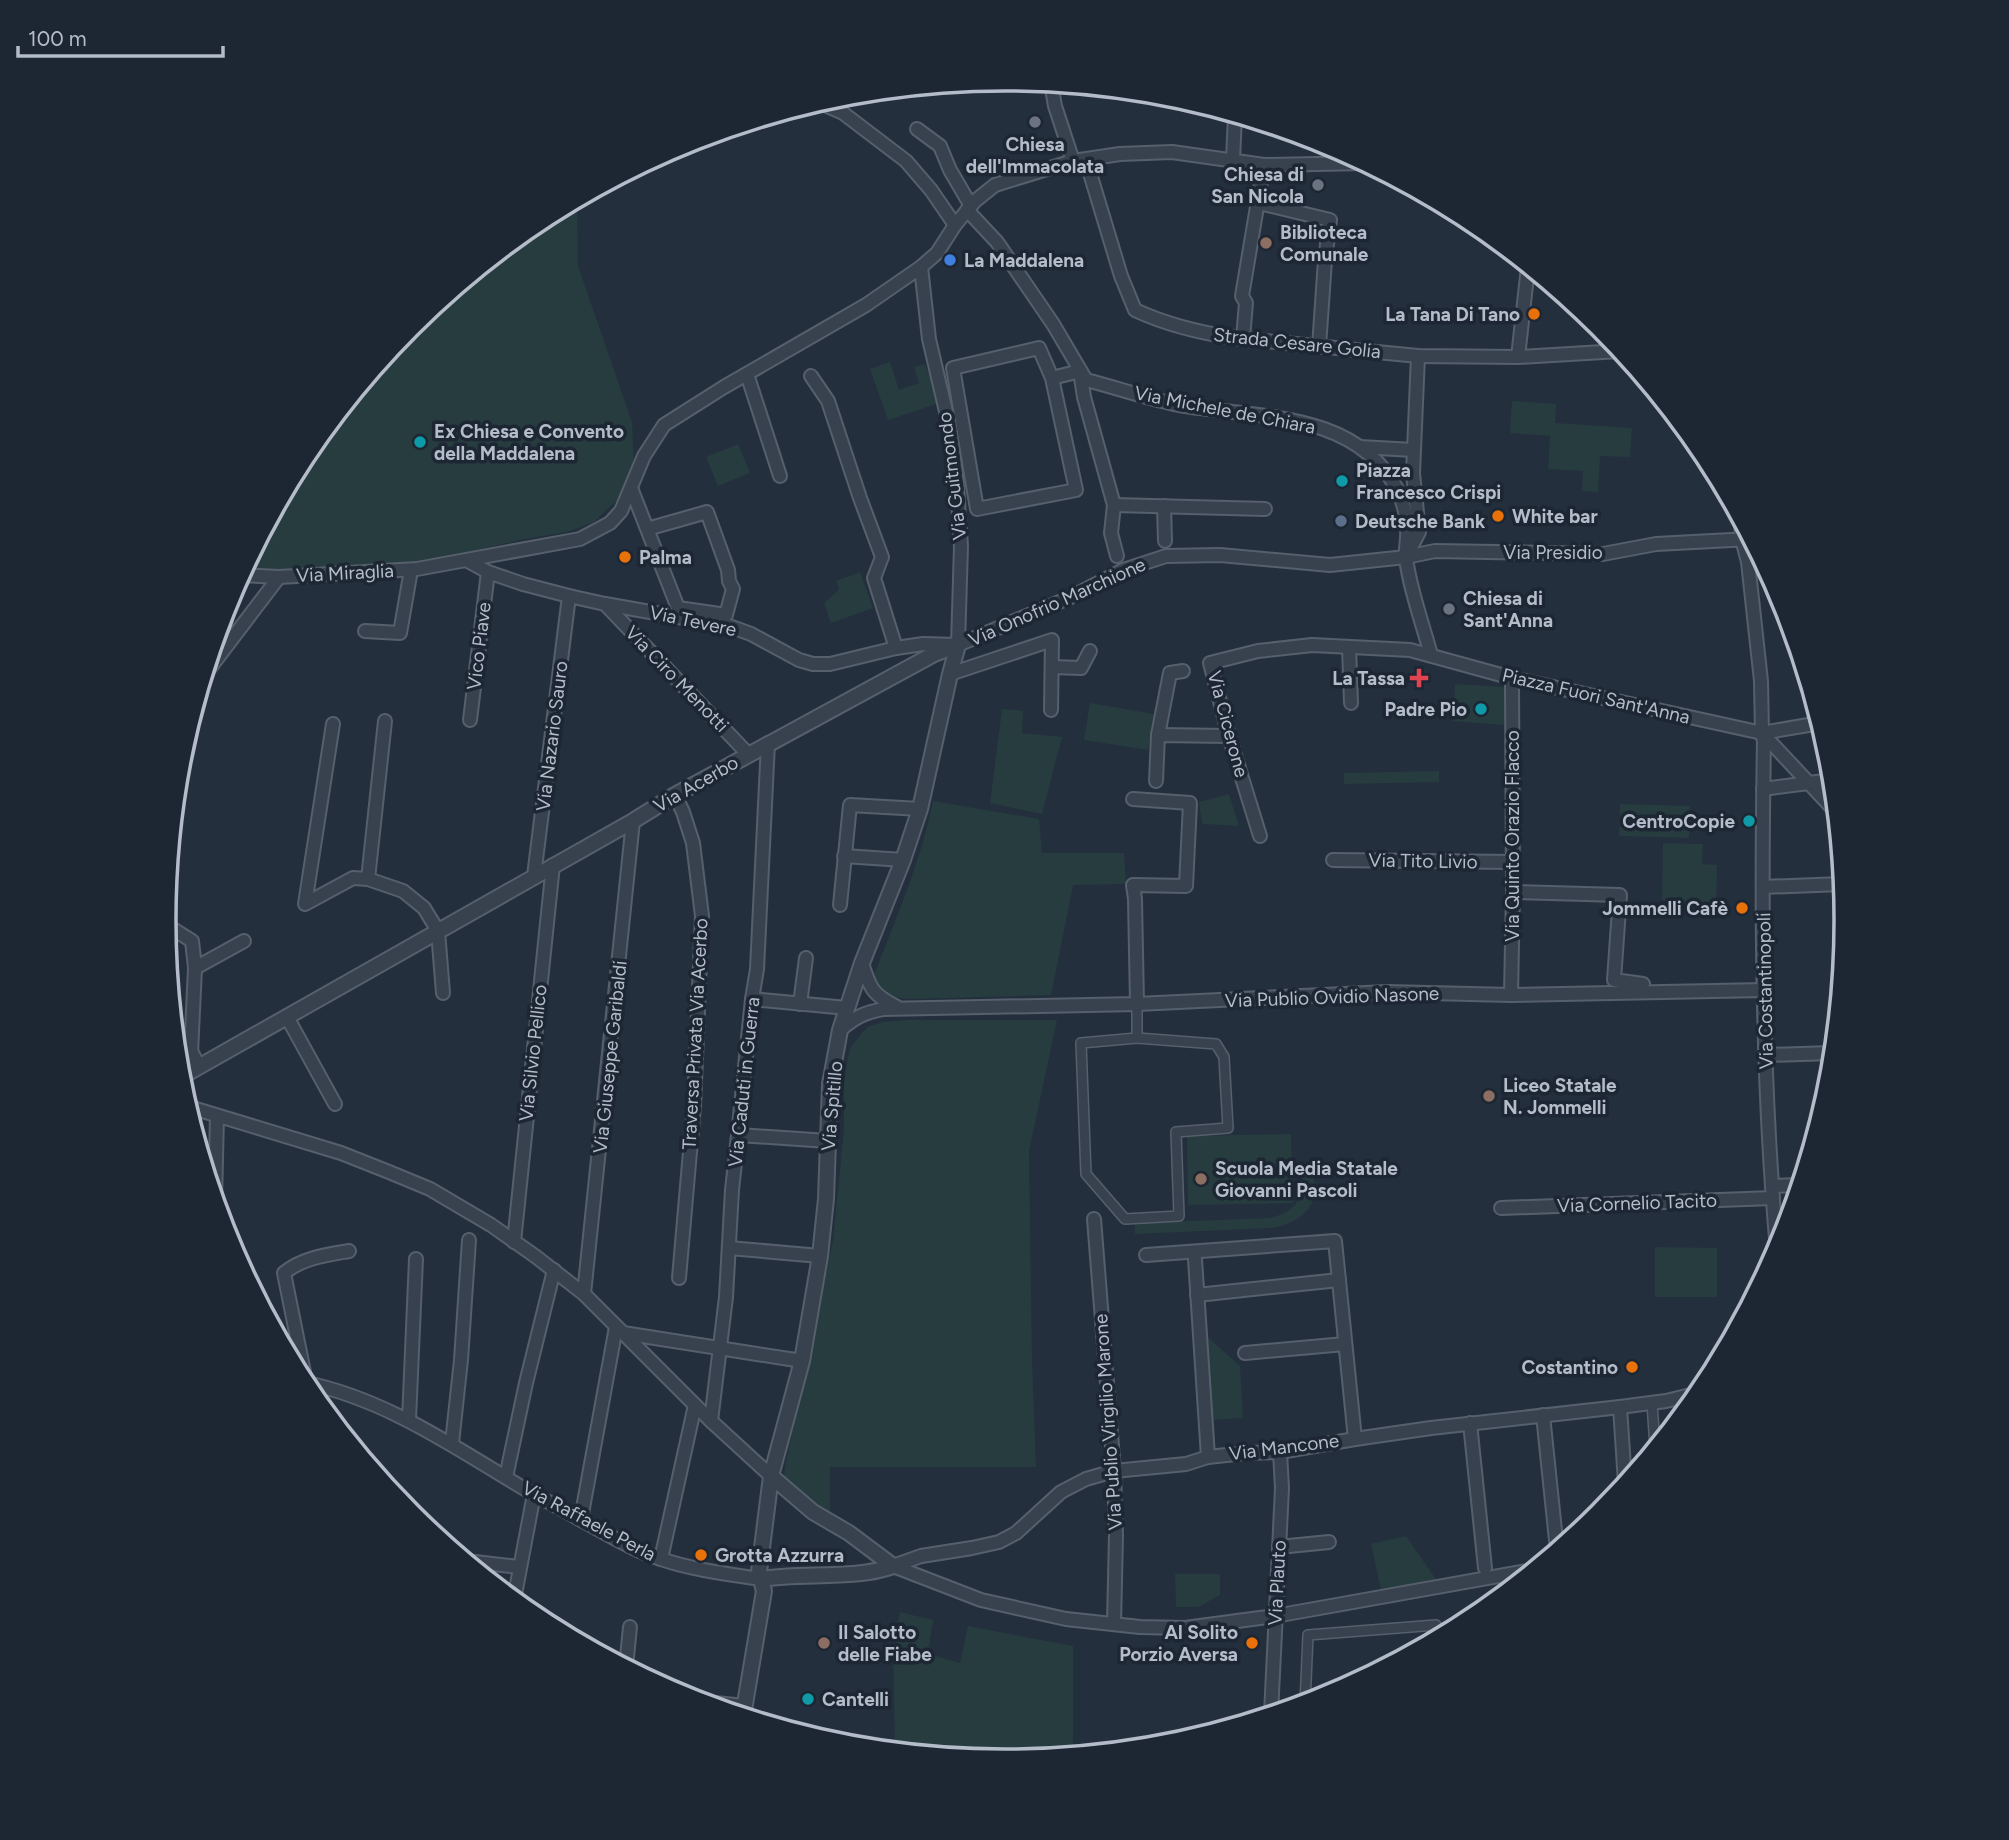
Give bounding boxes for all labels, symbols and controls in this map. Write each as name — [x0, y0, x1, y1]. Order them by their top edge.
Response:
scale bar — [18, 14, 222, 58]
text: 100 m — [28, 26, 87, 51]
marker: Chiesa dell'Immacolata — [1027, 114, 1043, 130]
place label: Chiesa dell'Immacolata — [966, 133, 1104, 178]
place label: Chiesa di San Nicola — [1211, 163, 1304, 208]
marker: Chiesa di San Nicola — [1310, 177, 1326, 193]
place label: Biblioteca Comunale — [1280, 221, 1369, 266]
marker: Biblioteca Comunale — [1258, 235, 1274, 251]
place label: La Maddalena — [964, 249, 1084, 272]
marker: La Maddalena — [942, 252, 958, 268]
place label: La Tana Di Tano — [1385, 303, 1520, 326]
marker: La Tana Di Tano — [1526, 306, 1542, 322]
street label: Strada Cesare Golia — [1212, 323, 1382, 363]
street label: Via Michele de Chiara — [1133, 381, 1317, 439]
street label: Via Guitmondo — [933, 411, 971, 541]
place label: Ex Chiesa e Convento della Maddalena — [434, 420, 624, 465]
marker: Ex Chiesa e Convento della Maddalena — [412, 434, 428, 450]
place label: Piazza Francesco Crispi — [1356, 459, 1501, 504]
marker: Piazza Francesco Crispi — [1334, 473, 1350, 489]
place label: White bar — [1512, 505, 1598, 528]
marker: White bar — [1490, 508, 1506, 524]
place label: Deutsche Bank — [1355, 510, 1486, 533]
marker: Deutsche Bank — [1333, 513, 1349, 529]
street label: Via Presidio — [1503, 541, 1603, 564]
place label: Palma — [639, 546, 692, 569]
marker: Palma — [617, 549, 633, 565]
street label: Via Onofrio Marchione — [965, 553, 1149, 651]
street label: Via Miraglia — [295, 559, 395, 587]
place label: Chiesa di Sant'Anna — [1463, 587, 1553, 632]
street label: Vico Piave — [462, 601, 496, 691]
street label: Via Tevere — [647, 601, 739, 641]
marker: Chiesa di Sant'Anna — [1441, 601, 1457, 617]
street label: Via Ciro Menotti — [620, 621, 734, 737]
street label: Via Nazario Sauro — [531, 659, 573, 813]
street label: Piazza Fuori Sant'Anna — [1500, 663, 1692, 729]
place label: La Tassa — [1332, 667, 1405, 690]
street label: Via Cicerone — [1203, 668, 1253, 780]
marker: La Tassa — [1411, 670, 1427, 686]
place label: Padre Pio — [1385, 698, 1467, 721]
marker: Padre Pio — [1473, 701, 1489, 717]
street label: Via Quinto Orazio Flacco — [1501, 730, 1524, 942]
street label: Via Acerbo — [650, 751, 742, 817]
place label: CentroCopie — [1622, 810, 1735, 833]
marker: CentroCopie — [1741, 813, 1757, 829]
street label: Via Tito Livio — [1368, 849, 1478, 873]
place label: Jommelli Cafè — [1602, 897, 1728, 920]
marker: Jommelli Cafè — [1734, 900, 1750, 916]
street label: Via Costantinopoli — [1752, 912, 1778, 1070]
street label: Traversa Privata Via Acerbo — [677, 918, 713, 1150]
street label: Via Giuseppe Garibaldi — [588, 959, 632, 1155]
street label: Via Publio Ovidio Nasone — [1224, 982, 1440, 1012]
street label: Via Silvio Pellico — [514, 983, 552, 1123]
street label: Via Caduti in Guerra — [724, 996, 764, 1168]
street label: Via Spitillo — [817, 1060, 847, 1152]
place label: Liceo Statale N. Jommelli — [1503, 1074, 1617, 1119]
marker: Liceo Statale N. Jommelli — [1481, 1088, 1497, 1104]
place label: Scuola Media Statale Giovanni Pascoli — [1215, 1157, 1398, 1202]
marker: Scuola Media Statale Giovanni Pascoli — [1193, 1171, 1209, 1187]
street label: Via Cornelio Tacito — [1557, 1189, 1717, 1217]
street label: Via Publio Virgilio Marone — [1089, 1313, 1127, 1531]
place label: Costantino — [1521, 1356, 1618, 1379]
marker: Costantino — [1624, 1359, 1640, 1375]
street label: Via Mancone — [1228, 1429, 1340, 1465]
street label: Via Raffaele Perla — [518, 1476, 660, 1566]
street label: Via Plauto — [1263, 1540, 1291, 1626]
place label: Grotta Azzurra — [715, 1544, 844, 1567]
marker: Grotta Azzurra — [693, 1547, 709, 1563]
place label: Il Salotto delle Fiabe — [838, 1621, 932, 1666]
place label: Al Solito Porzio Aversa — [1119, 1621, 1238, 1666]
marker: Il Salotto delle Fiabe — [816, 1635, 832, 1651]
marker: Al Solito Porzio Aversa — [1244, 1635, 1260, 1651]
place label: Cantelli — [822, 1688, 889, 1711]
marker: Cantelli — [800, 1691, 816, 1707]

